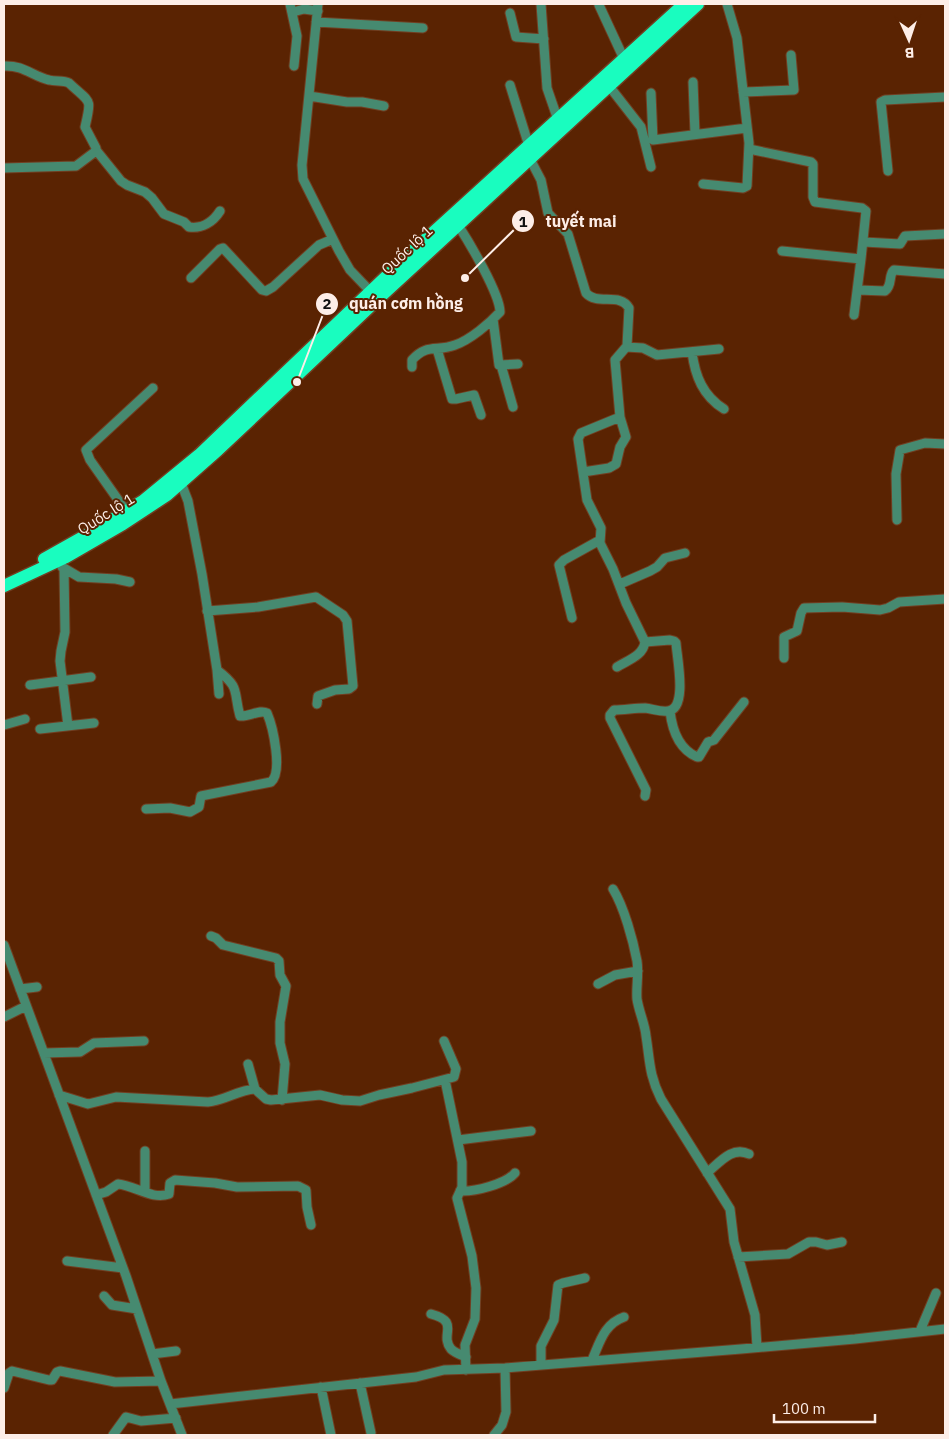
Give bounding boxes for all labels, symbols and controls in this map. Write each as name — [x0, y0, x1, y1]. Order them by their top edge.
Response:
north arrow — [884, 15, 934, 65]
text: B — [905, 44, 915, 62]
callout: tuyết mai — [511, 206, 627, 237]
text: tuyết mai — [546, 210, 616, 231]
text: 1 — [518, 212, 528, 231]
street label: Quốc lộ 1 — [377, 221, 436, 278]
callout: quán cơm hồng — [314, 288, 473, 319]
text: quán cơm hồng — [349, 292, 463, 313]
text: 2 — [322, 294, 332, 313]
street label: Quốc lộ 1 — [74, 489, 138, 538]
scale bar — [774, 1392, 875, 1424]
text: 100 m — [782, 1399, 826, 1418]

